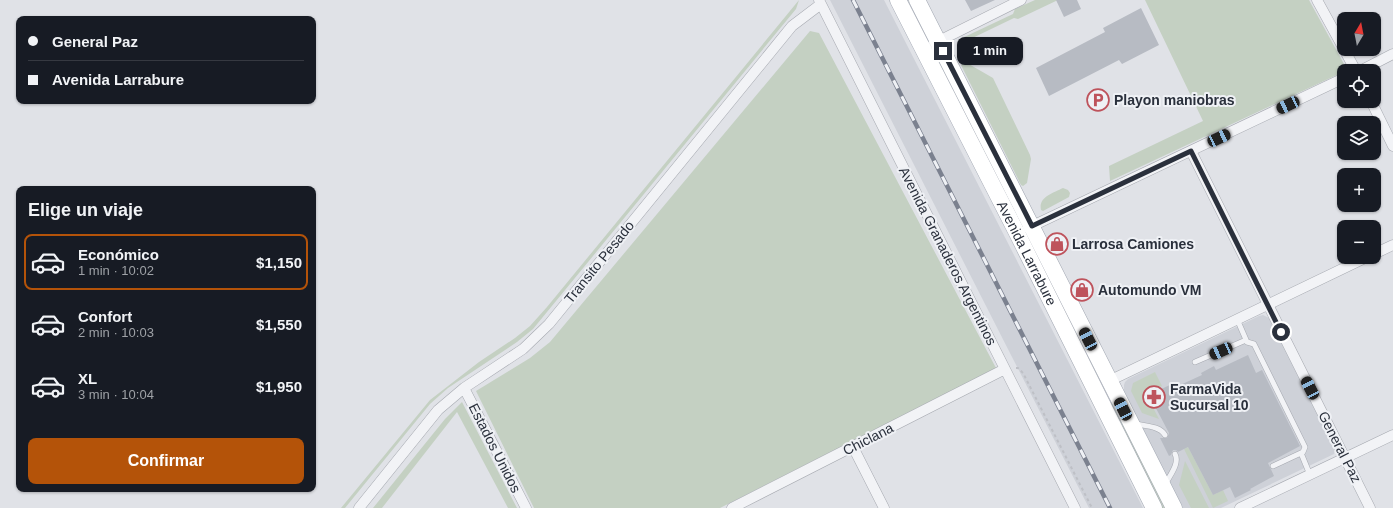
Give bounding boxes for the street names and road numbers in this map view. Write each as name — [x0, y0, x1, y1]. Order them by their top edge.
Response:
street label: Avenida Granaderos Argentinos — [896, 164, 1000, 348]
street label: Avenida Larrabure — [994, 198, 1060, 308]
street label: Transito Pesado — [561, 217, 637, 306]
street label: Estados Unidos — [466, 401, 524, 495]
street label: General Paz — [1315, 409, 1365, 485]
street label: Chiclana — [840, 419, 896, 458]

